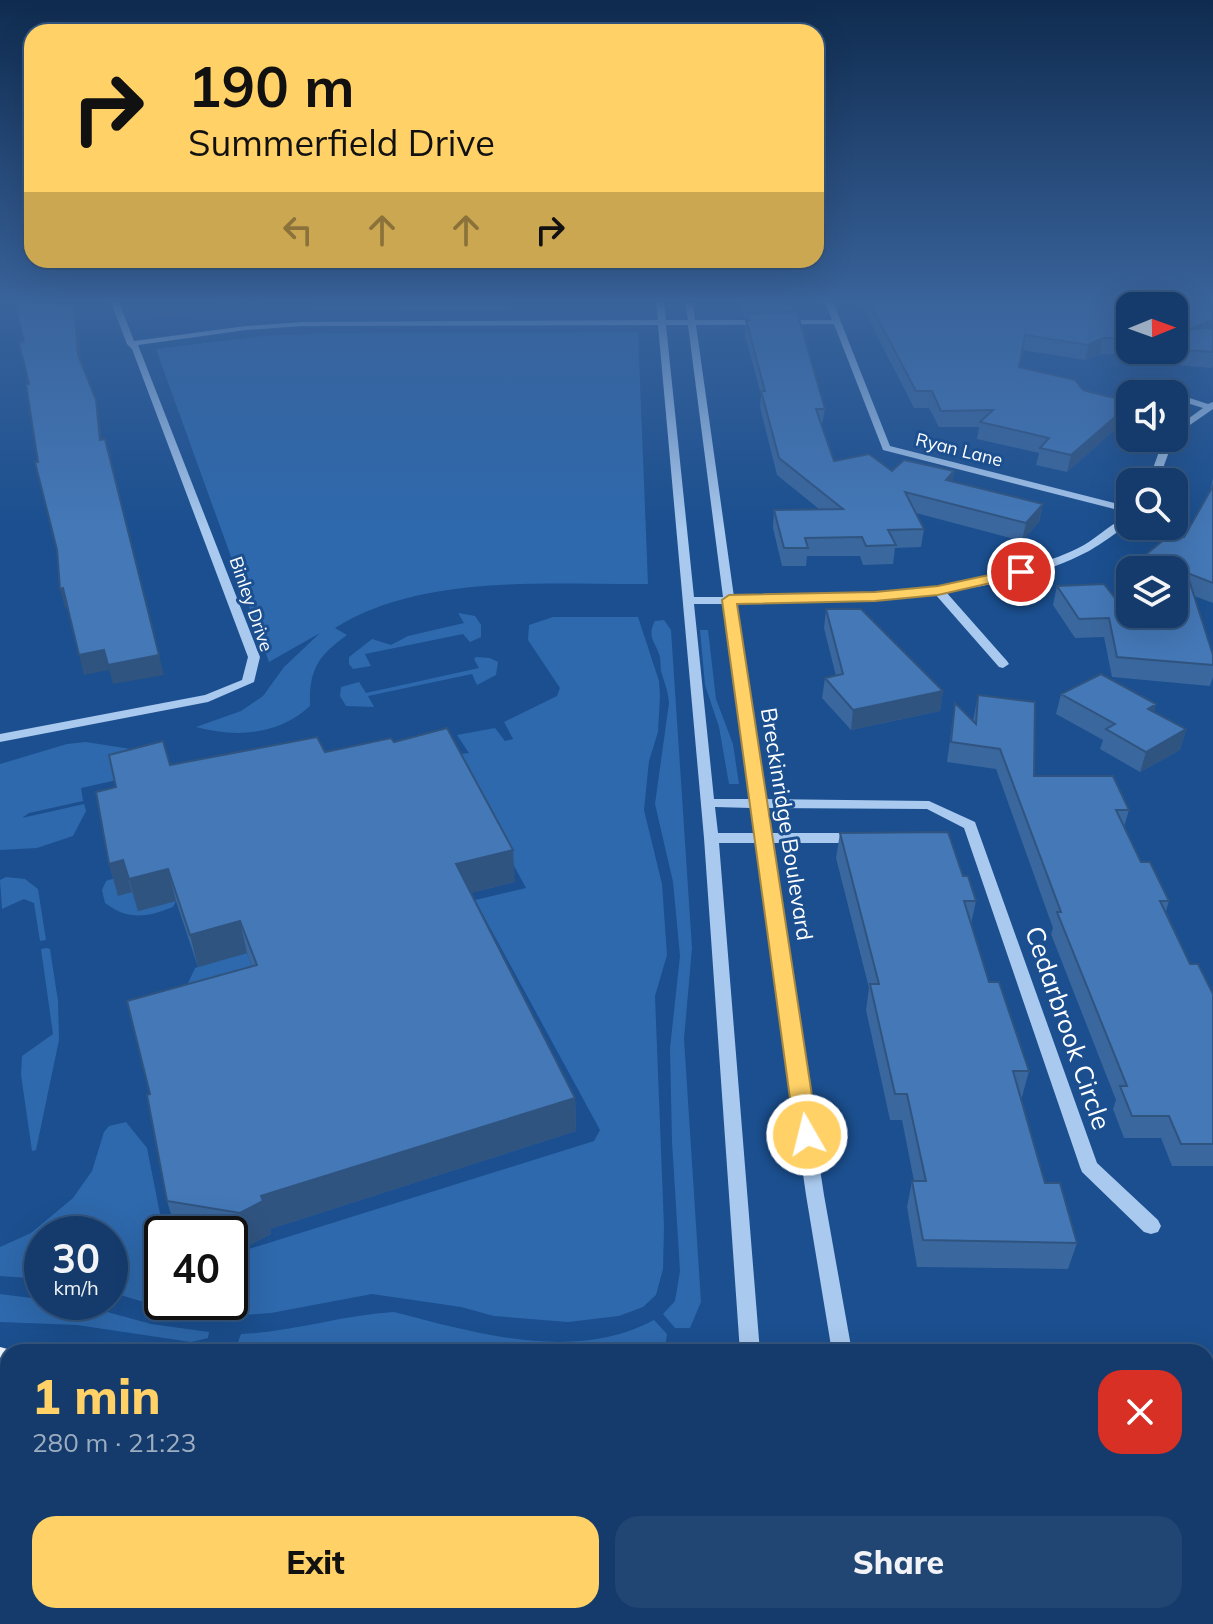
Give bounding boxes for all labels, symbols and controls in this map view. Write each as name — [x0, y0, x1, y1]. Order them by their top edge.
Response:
text: 190 m — [188, 51, 355, 121]
icon: right — [56, 56, 160, 160]
text: Summerfield Drive — [188, 120, 495, 165]
icon: left — [276, 208, 320, 252]
icon: ahead — [360, 208, 404, 252]
icon: ahead — [444, 208, 488, 252]
icon: right — [528, 208, 572, 252]
north arrow — [1116, 292, 1188, 364]
map controls — [1116, 292, 1188, 628]
button: sound — [1116, 380, 1188, 452]
street label: Ryan Lane — [913, 428, 1005, 471]
button: search — [1116, 468, 1188, 540]
pin — [987, 538, 1055, 606]
icon: arrive — [999, 550, 1043, 594]
street label: Binley Drive — [225, 553, 278, 654]
button: layers — [1116, 556, 1188, 628]
street label: Breckinridge Boulevard — [755, 706, 819, 942]
street label: Cedarbrook Circle — [1018, 922, 1119, 1134]
position arrow — [765, 1093, 849, 1177]
speed limit sign: 40 — [144, 1216, 248, 1320]
text: 30 — [52, 1233, 100, 1283]
text: km/h — [53, 1275, 99, 1300]
text: 1 min — [32, 1366, 161, 1426]
button: close — [1098, 1370, 1182, 1454]
text: 280 m · 21:23 — [32, 1426, 196, 1459]
button: Exit — [32, 1516, 599, 1608]
button: Share — [615, 1516, 1182, 1608]

